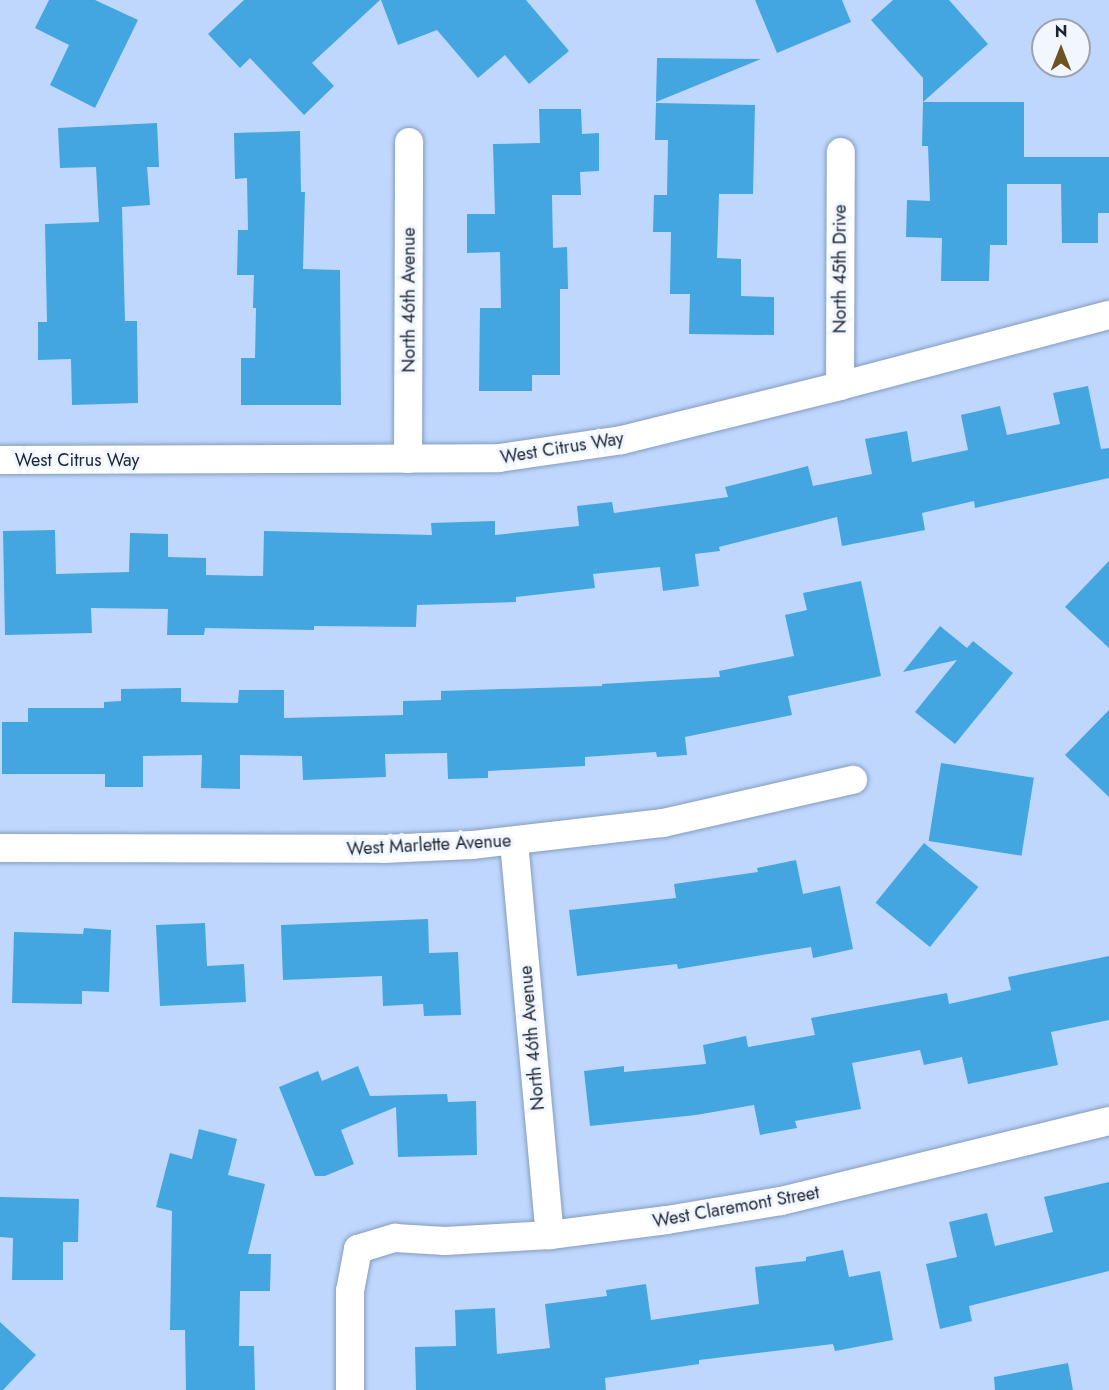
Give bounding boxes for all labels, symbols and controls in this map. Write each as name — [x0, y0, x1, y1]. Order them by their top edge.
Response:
north arrow — [1031, 18, 1091, 78]
text: N — [1055, 20, 1067, 43]
street label: North 45th Drive — [829, 205, 851, 333]
street label: North 46th Avenue — [398, 227, 420, 373]
street label: West Citrus Way — [499, 428, 625, 468]
street label: West Citrus Way — [15, 449, 139, 471]
street label: West Marlette Avenue — [346, 830, 512, 860]
street label: North 46th Avenue — [515, 965, 549, 1111]
street label: West Claremont Street — [651, 1182, 821, 1232]

